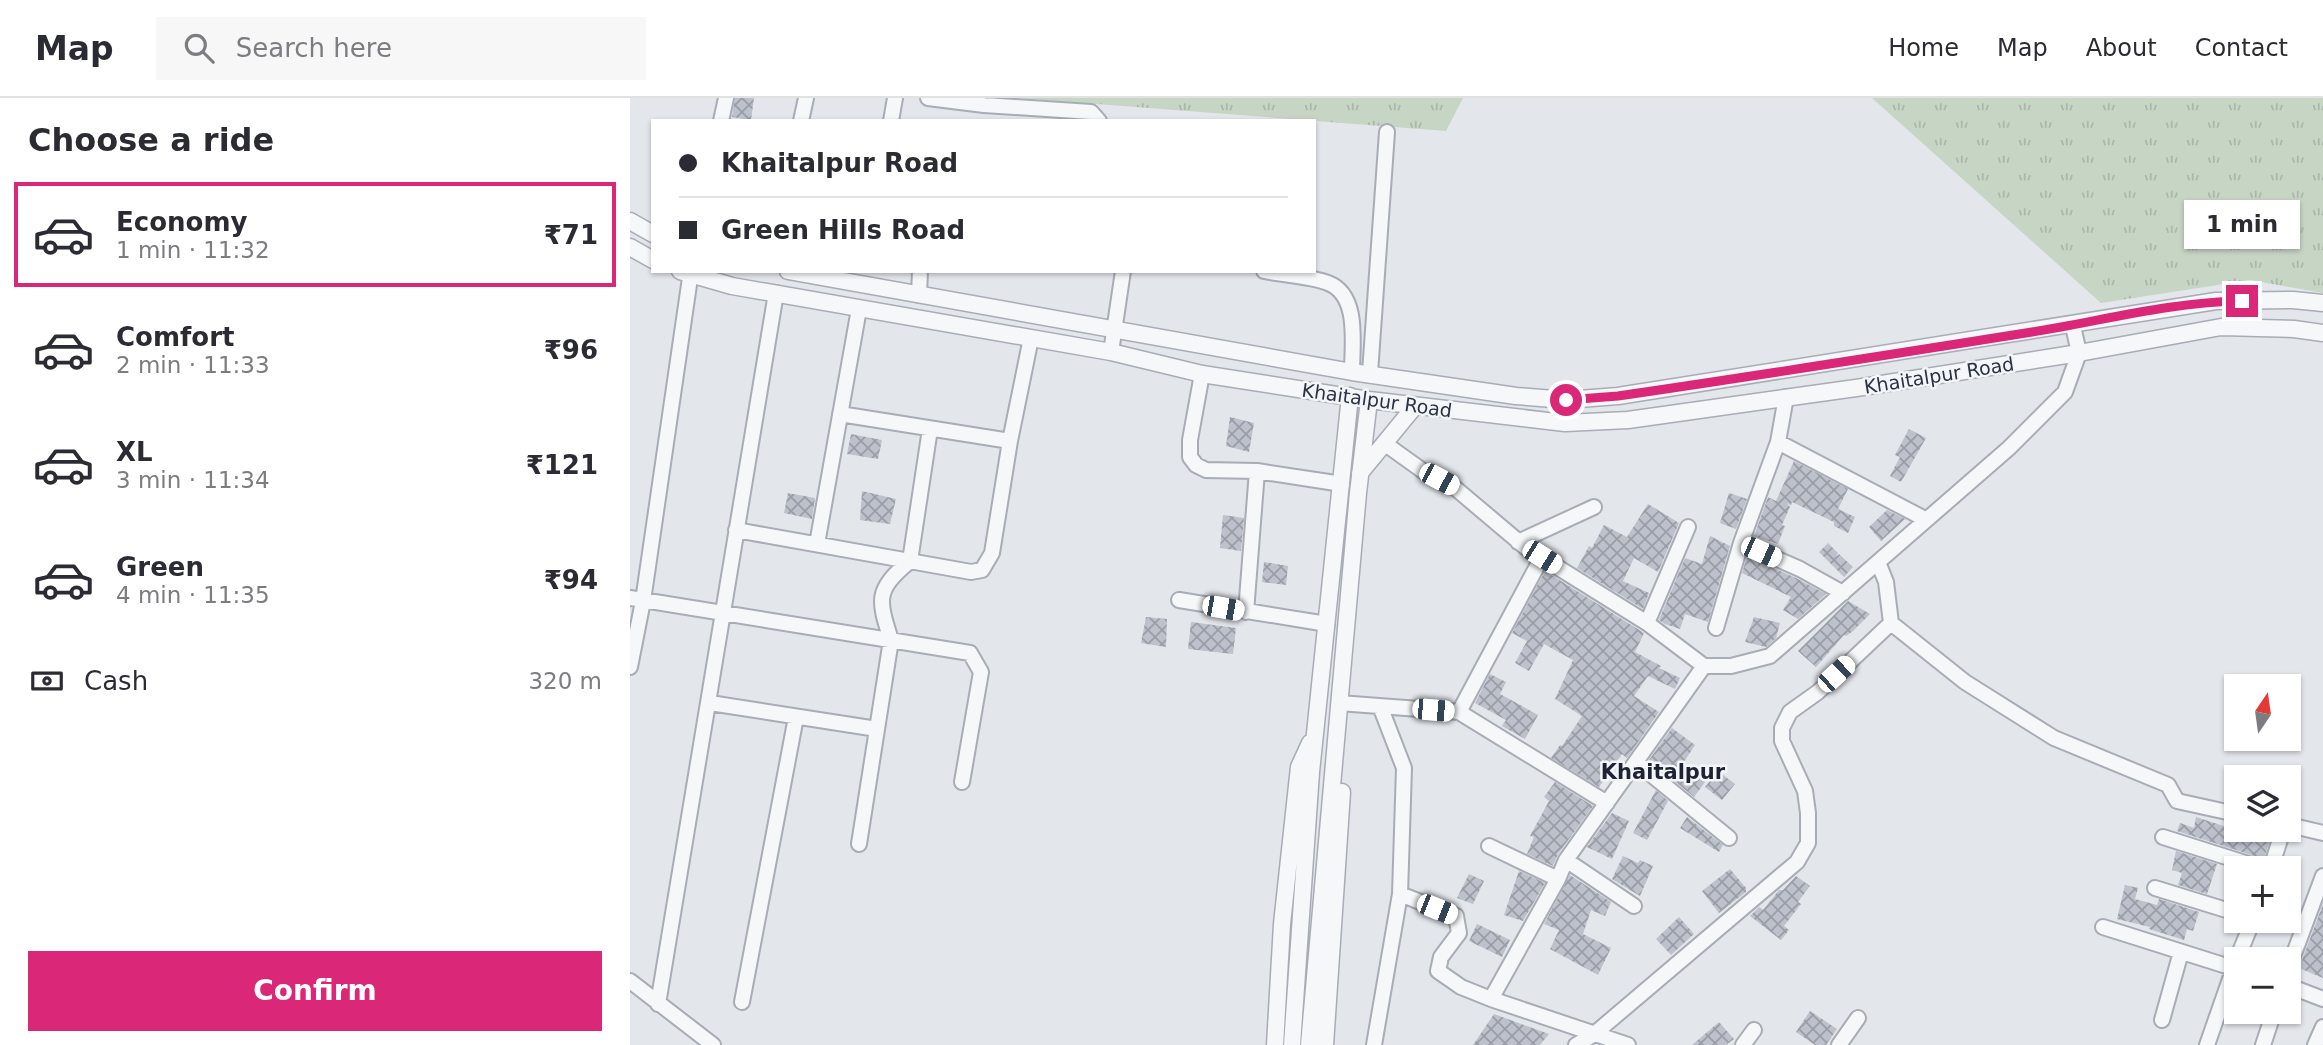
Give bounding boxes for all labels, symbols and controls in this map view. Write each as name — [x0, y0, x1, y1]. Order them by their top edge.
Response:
search box — [156, 17, 646, 80]
text: Map — [35, 29, 114, 68]
icon: search — [180, 29, 218, 67]
text: Search here — [236, 33, 392, 63]
text: Home — [1888, 34, 1959, 62]
text: Map — [1997, 34, 2048, 62]
text: About — [2086, 34, 2157, 62]
text: Contact — [2195, 34, 2288, 62]
text: Choose a ride — [28, 121, 274, 159]
text: Khaitalpur Road — [721, 148, 958, 178]
callout: 1 min — [2184, 200, 2300, 248]
icon: car — [32, 203, 95, 266]
text: Economy — [116, 207, 247, 237]
text: 1 min — [2206, 211, 2278, 237]
text: Green Hills Road — [721, 215, 965, 245]
text: ₹71 — [544, 220, 598, 250]
text: 1 min · 11:32 — [116, 237, 270, 263]
route end — [2226, 285, 2258, 317]
icon: car — [32, 318, 95, 381]
text: Comfort — [116, 322, 234, 352]
text: ₹96 — [544, 335, 598, 365]
text: 2 min · 11:33 — [116, 352, 270, 378]
street label: Khaitalpur Road — [1862, 352, 2016, 398]
street label: Khaitalpur Road — [1300, 379, 1454, 421]
route start — [1550, 384, 1582, 416]
icon: car — [32, 433, 95, 496]
text: XL — [116, 437, 153, 467]
text: ₹121 — [526, 450, 598, 480]
car — [1416, 460, 1463, 498]
text: 3 min · 11:34 — [116, 467, 270, 493]
car — [1738, 534, 1785, 570]
car — [1519, 537, 1566, 577]
icon: car — [32, 548, 95, 611]
text: Green — [116, 552, 204, 582]
text: ₹94 — [544, 565, 598, 595]
text: 4 min · 11:35 — [116, 582, 270, 608]
car — [1201, 594, 1246, 622]
car — [1814, 652, 1859, 696]
icon: cash — [28, 662, 66, 700]
text: Cash — [84, 666, 148, 696]
text: 320 m — [528, 668, 602, 694]
north arrow — [2224, 674, 2301, 751]
map controls — [2224, 674, 2301, 1024]
car — [1412, 698, 1455, 722]
district label: Khaitalpur — [1601, 760, 1726, 784]
button: layers — [2224, 765, 2301, 842]
button: + — [2224, 856, 2301, 933]
car — [1414, 891, 1461, 927]
button: − — [2224, 947, 2301, 1024]
button: Confirm — [28, 951, 602, 1031]

